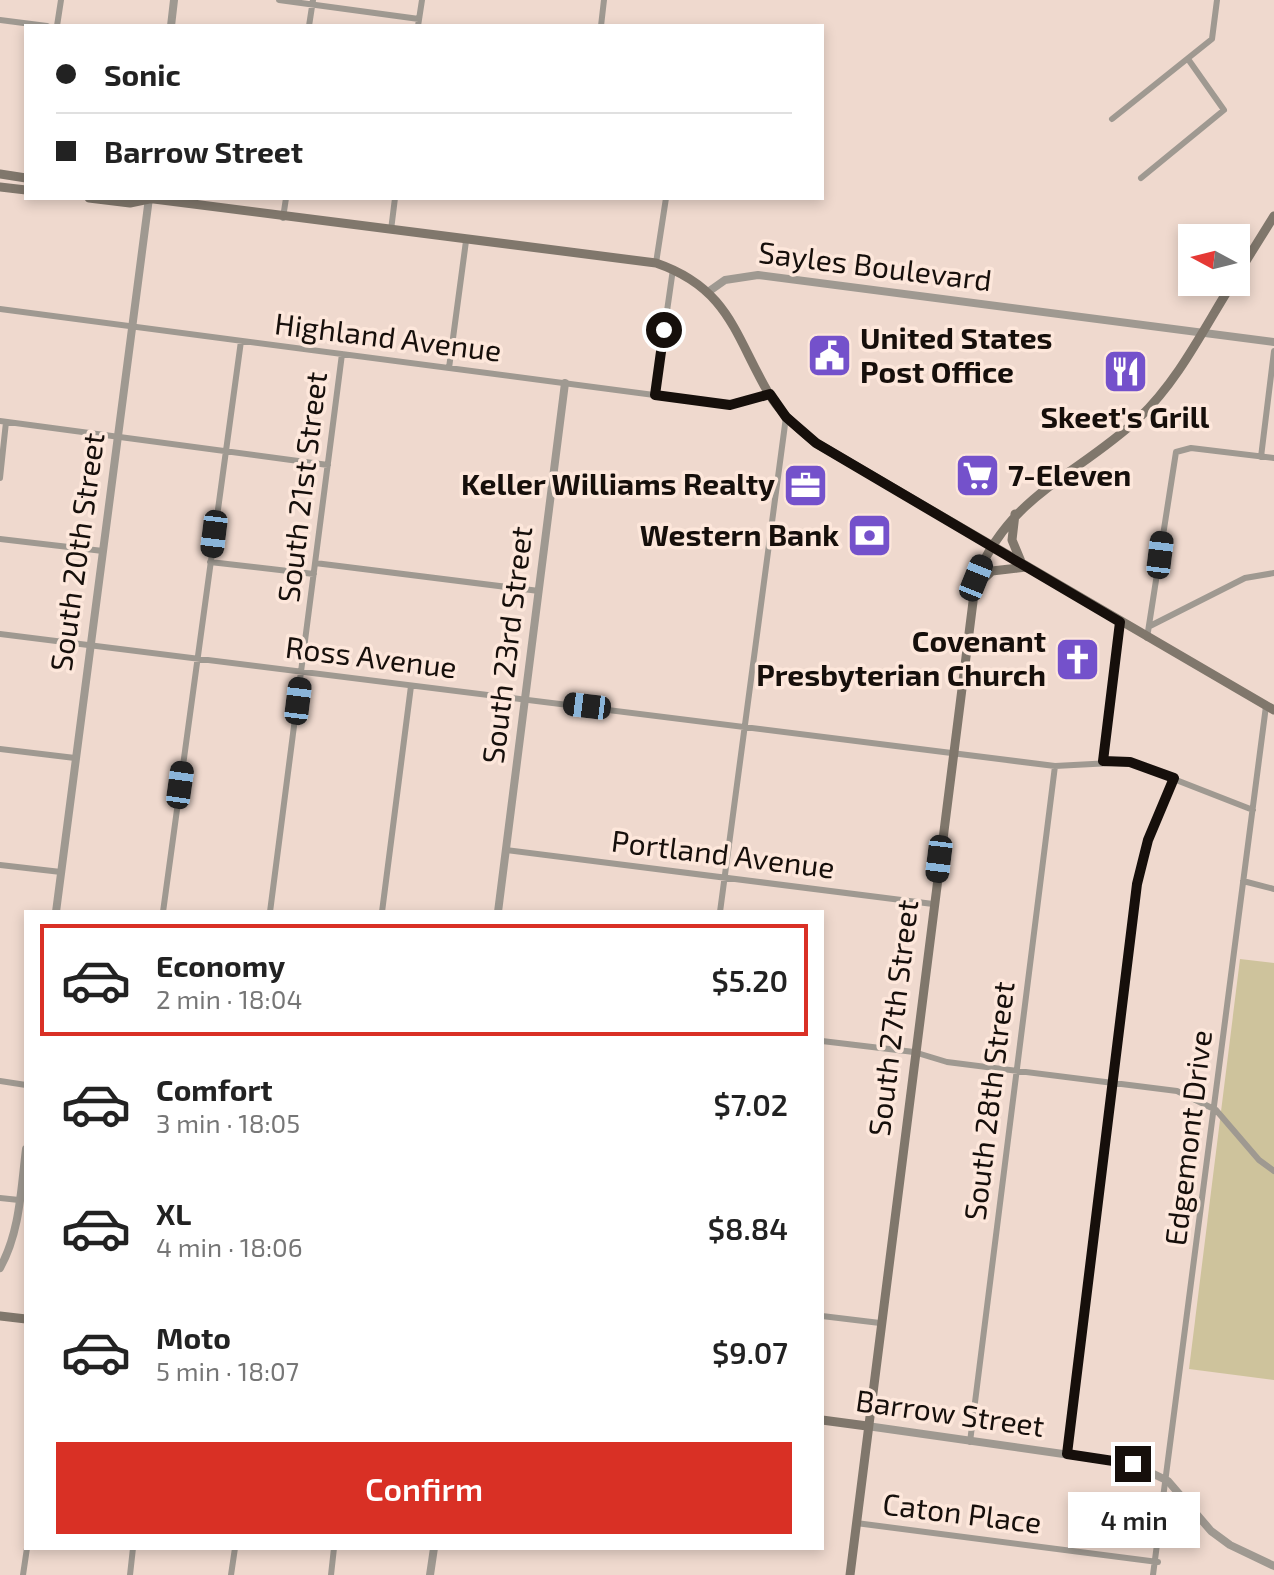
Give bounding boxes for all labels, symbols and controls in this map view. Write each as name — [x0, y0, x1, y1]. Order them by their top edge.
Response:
text: Sonic — [104, 56, 181, 92]
text: Barrow Street — [104, 133, 303, 169]
north arrow — [1178, 224, 1250, 296]
map controls — [1178, 224, 1250, 296]
street label: Sayles Boulevard — [756, 233, 994, 297]
street label: Highland Avenue — [273, 304, 504, 368]
route start — [646, 312, 682, 348]
place label: United States Post Office — [860, 319, 1053, 389]
public building icon: United States Post Office — [805, 332, 853, 380]
restaurant icon: Skeet's Grill — [1101, 348, 1149, 396]
street label: South 21st Street — [269, 369, 333, 604]
place label: Skeet's Grill — [1041, 398, 1210, 434]
street label: South 20th Street — [41, 430, 111, 673]
supermarket icon: 7-Eleven — [953, 452, 1001, 500]
place label: 7-Eleven — [1008, 456, 1131, 492]
office icon: Keller Williams Realty — [782, 461, 830, 509]
place label: Keller Williams Realty — [461, 465, 775, 502]
car — [199, 509, 229, 559]
bank icon: Western Bank — [846, 512, 894, 560]
place label: Western Bank — [640, 516, 839, 552]
street label: South 23rd Street — [474, 524, 538, 766]
car — [1145, 530, 1175, 580]
car — [956, 551, 996, 605]
place label: Covenant Presbyterian Church — [756, 622, 1046, 693]
street label: Ross Avenue — [283, 628, 459, 684]
church icon: Covenant Presbyterian Church — [1053, 635, 1101, 683]
car — [283, 676, 313, 726]
car — [562, 691, 612, 721]
car — [165, 760, 195, 810]
street label: Portland Avenue — [610, 821, 837, 885]
car — [924, 834, 954, 884]
street label: South 27th Street — [860, 898, 924, 1138]
icon: car — [60, 944, 132, 1016]
text: Economy — [156, 947, 285, 983]
text: $5.20 — [712, 962, 788, 998]
street label: South 28th Street — [955, 979, 1021, 1222]
text: 2 min · 18:04 — [156, 983, 302, 1014]
street label: Edgemont Drive — [1156, 1028, 1218, 1248]
icon: car — [60, 1068, 132, 1140]
text: Comfort — [156, 1071, 273, 1107]
text: $7.02 — [714, 1086, 788, 1122]
text: 3 min · 18:05 — [156, 1107, 300, 1138]
icon: car — [60, 1192, 132, 1264]
text: XL — [156, 1195, 191, 1231]
text: $8.84 — [708, 1210, 788, 1246]
text: 4 min · 18:06 — [156, 1231, 303, 1262]
icon: car — [60, 1316, 132, 1388]
text: Moto — [156, 1319, 231, 1355]
text: $9.07 — [712, 1334, 788, 1370]
text: 5 min · 18:07 — [156, 1355, 299, 1386]
street label: Barrow Street — [854, 1381, 1047, 1443]
button: Confirm — [56, 1442, 792, 1534]
route end — [1115, 1446, 1151, 1482]
street label: Caton Place — [881, 1484, 1044, 1540]
callout: 4 min — [1067, 1492, 1199, 1548]
text: 4 min — [1100, 1504, 1168, 1535]

